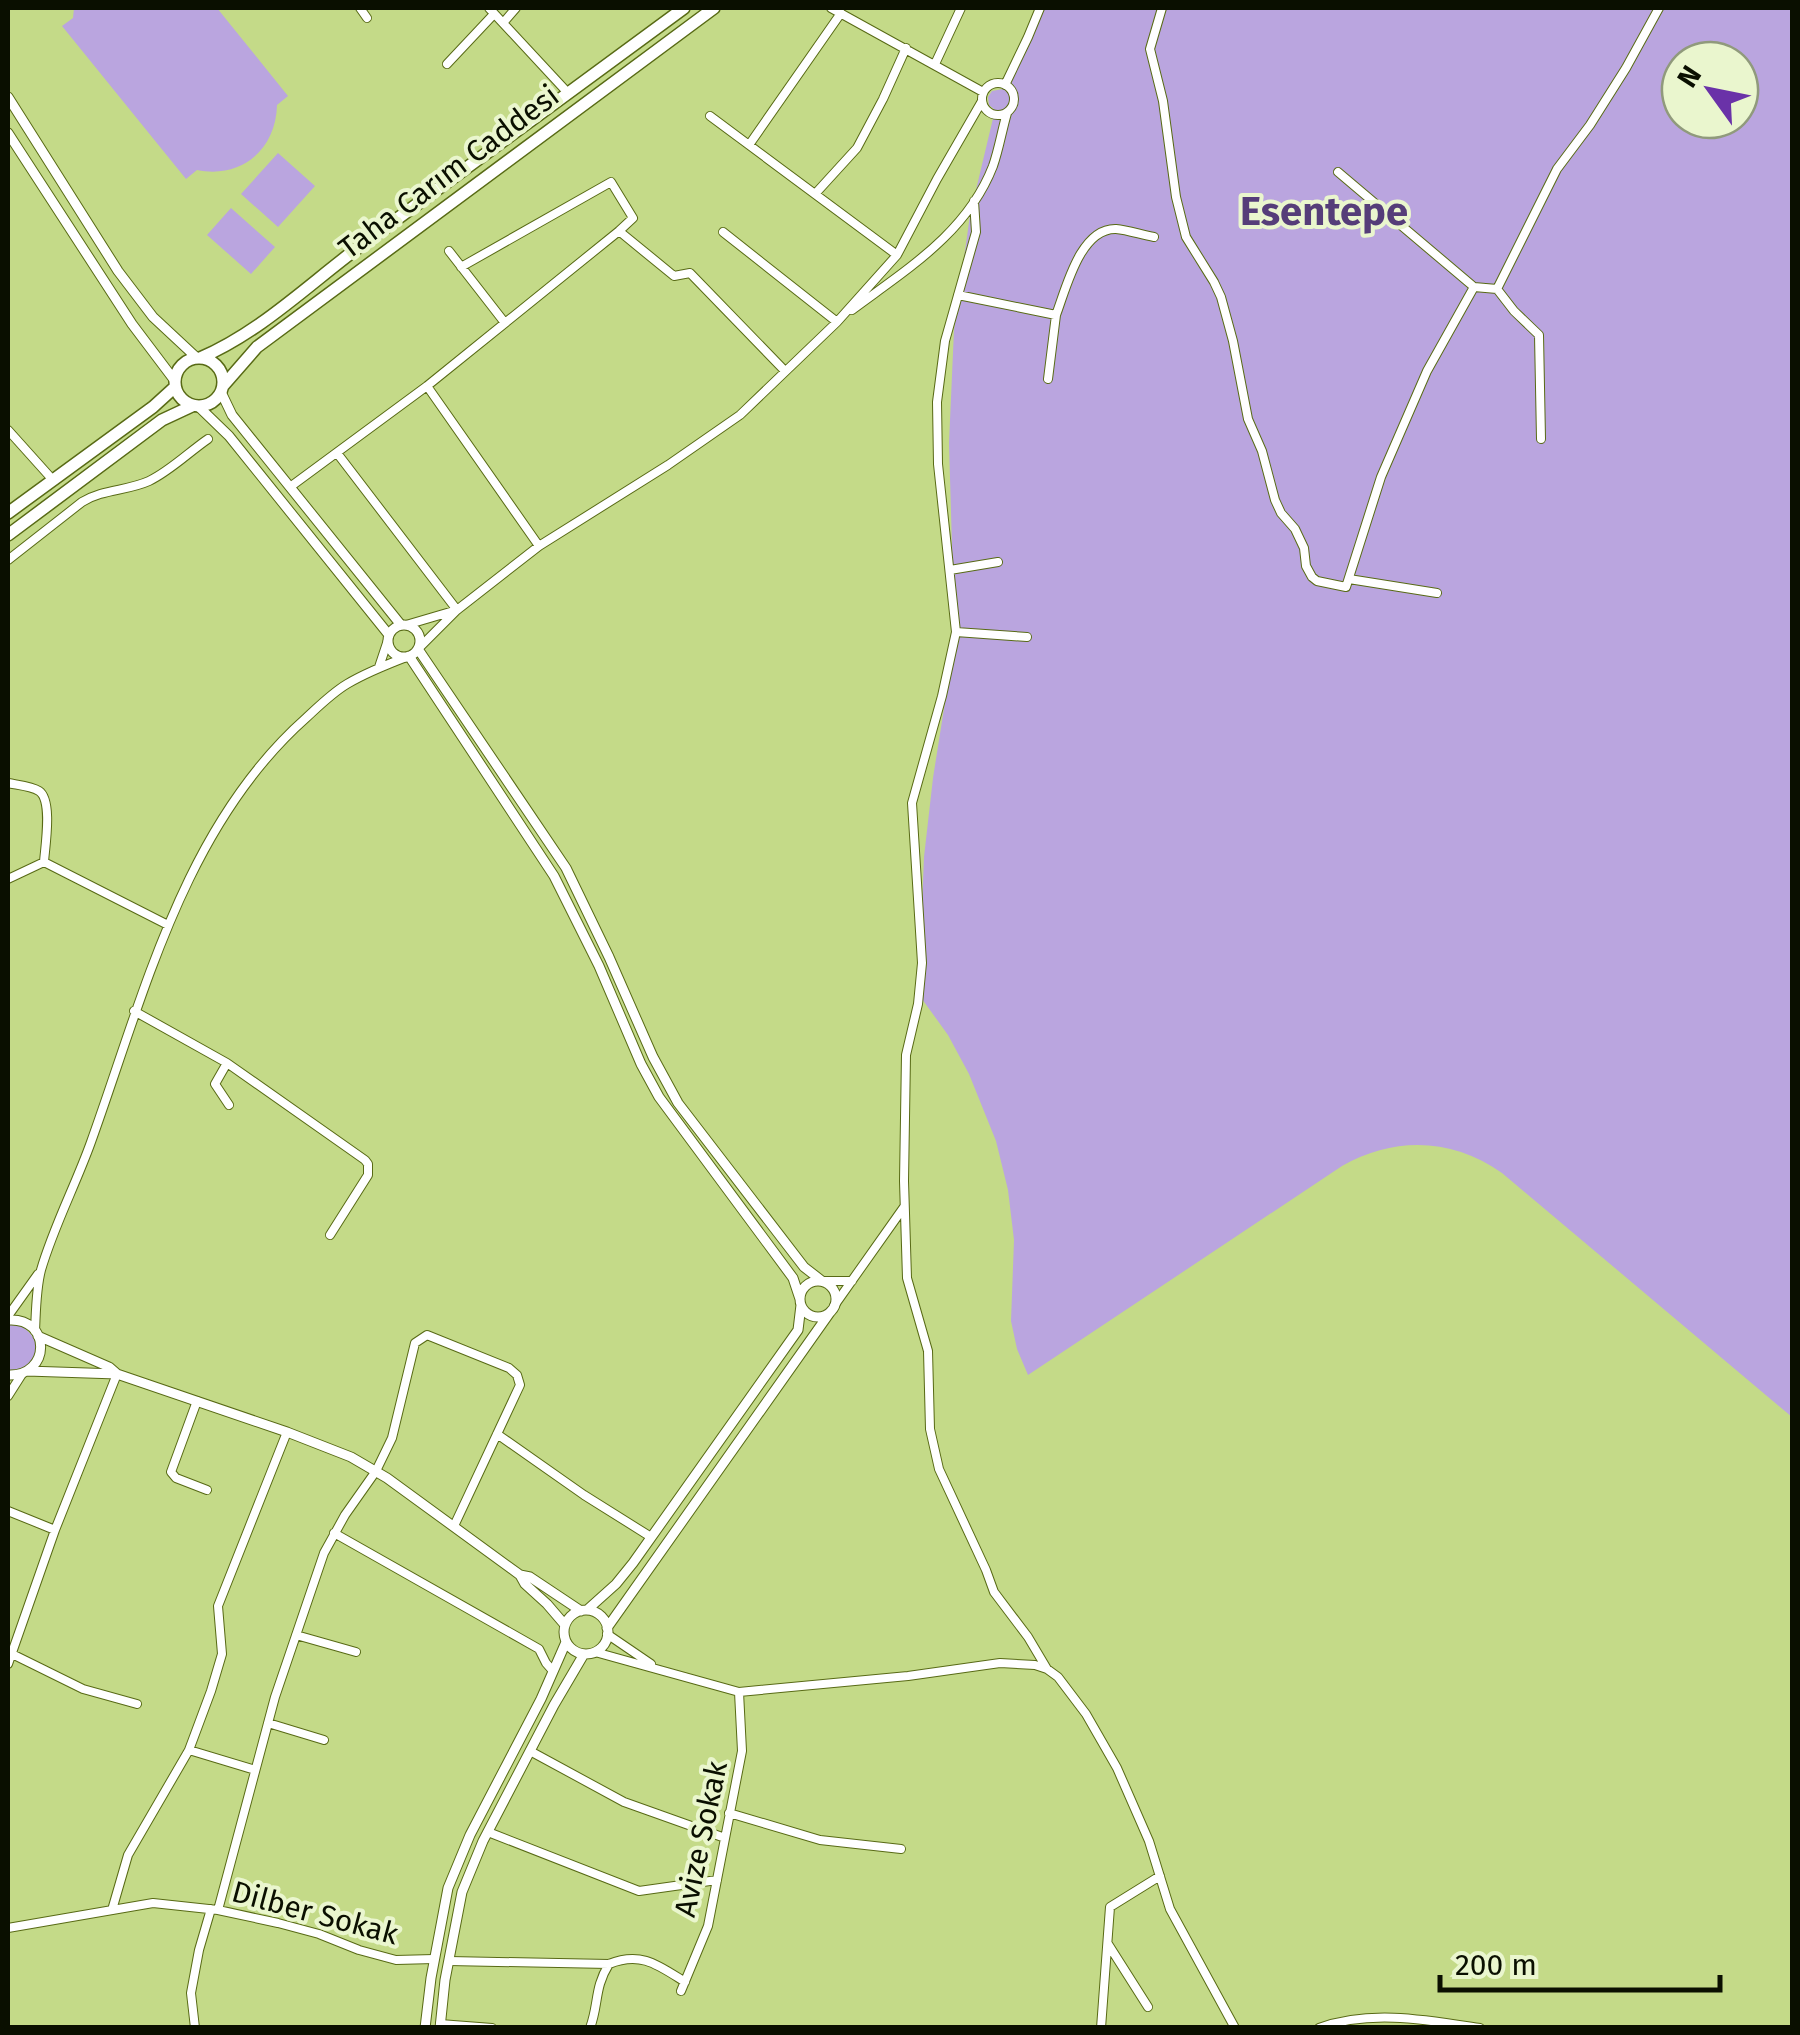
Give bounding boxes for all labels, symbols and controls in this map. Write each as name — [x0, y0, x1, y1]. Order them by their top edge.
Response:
north arrow — [1660, 40, 1760, 140]
text: N — [1671, 60, 1708, 93]
street label: Taha Carım Caddesi — [332, 78, 566, 266]
district label: Esentepe — [1240, 188, 1408, 236]
street label: Avize Sokak — [667, 1757, 735, 1920]
street label: Dilber Sokak — [228, 1874, 403, 1953]
scale bar — [1440, 1930, 1720, 1992]
text: 200 m — [1455, 1947, 1537, 1983]

